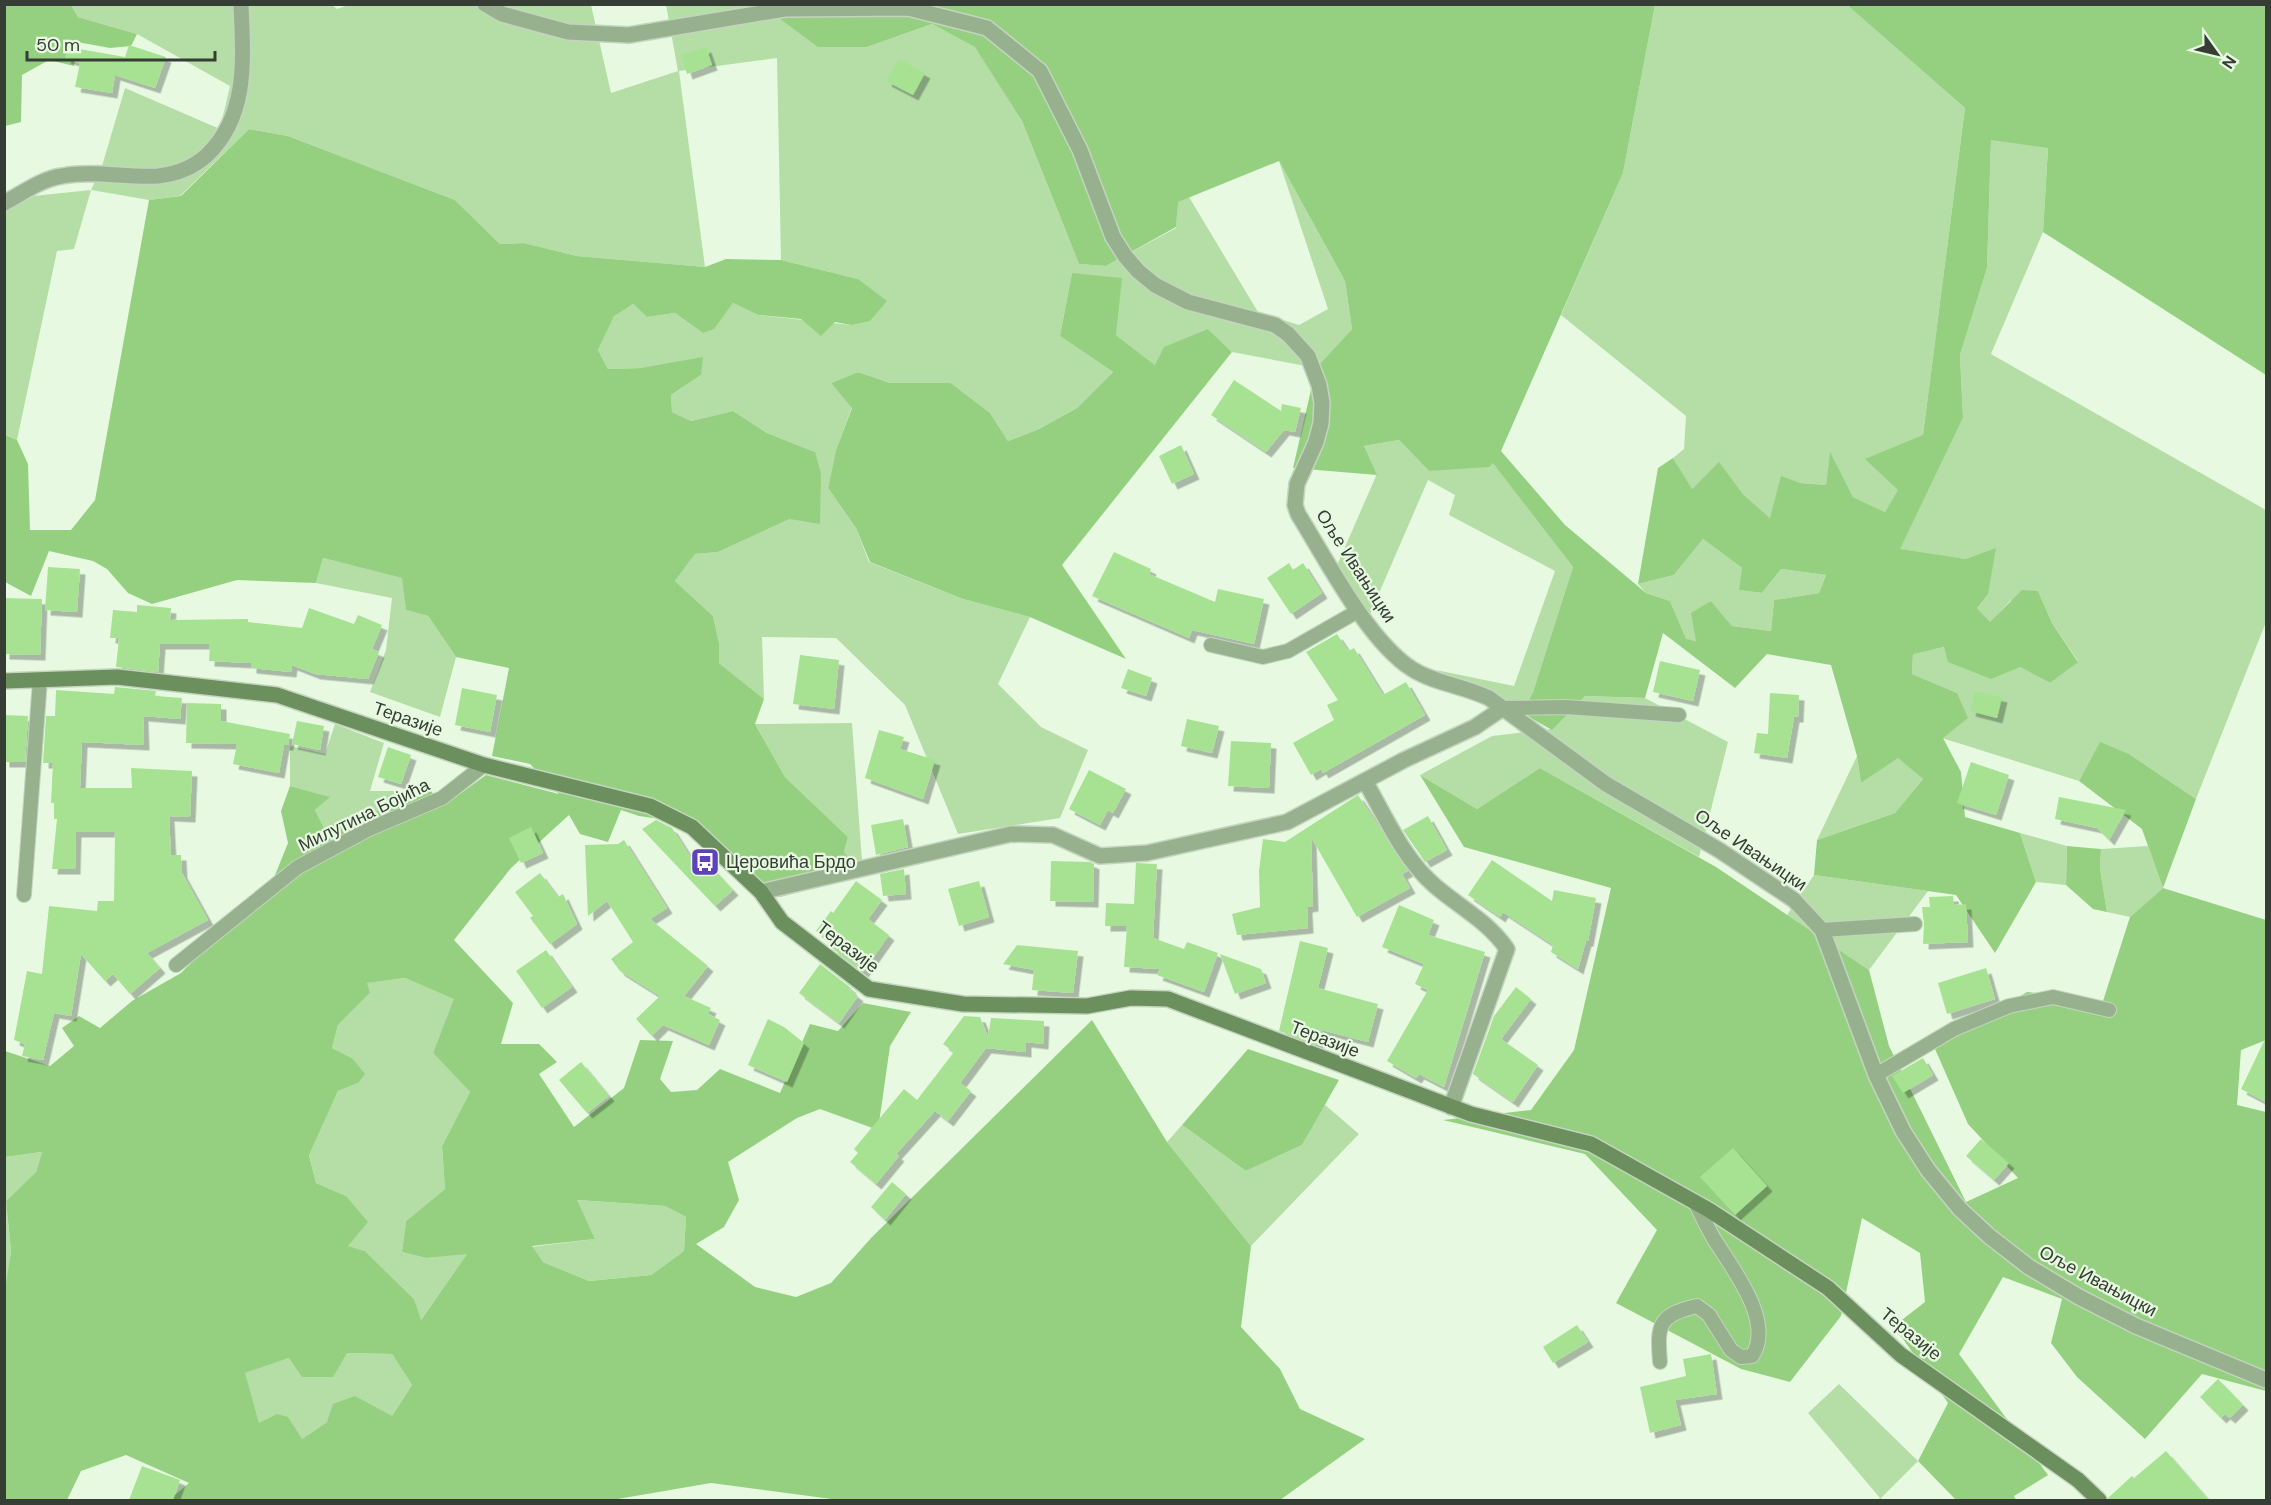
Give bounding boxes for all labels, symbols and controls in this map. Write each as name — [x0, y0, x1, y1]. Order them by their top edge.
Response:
scale bar — [27, 24, 214, 62]
north arrow — [2187, 24, 2247, 84]
text: 50 m — [36, 33, 80, 57]
text: N — [2217, 51, 2241, 73]
street label: Оље Ивањицки — [1310, 505, 1402, 627]
street label: Теразије — [370, 696, 446, 742]
street label: Милутина Бојића — [294, 772, 435, 857]
street label: Оље Ивањицки — [1690, 804, 1812, 896]
bus stop icon: Церовића Брдо — [689, 846, 721, 878]
place label: Церовића Брдо — [726, 850, 856, 874]
street label: Теразије — [812, 916, 884, 978]
street label: Теразије — [1287, 1015, 1363, 1063]
street label: Оље Ивањицки — [2035, 1240, 2161, 1322]
street label: Теразије — [1875, 1302, 1947, 1366]

